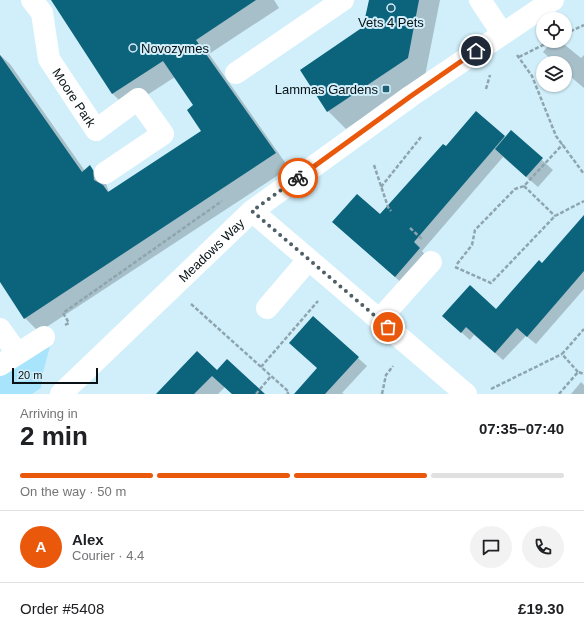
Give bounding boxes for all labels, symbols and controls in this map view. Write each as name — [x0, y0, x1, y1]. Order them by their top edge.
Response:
marker: Vets 4 Pets — [386, 3, 396, 13]
map controls — [536, 12, 572, 92]
button: locate — [536, 12, 572, 48]
place label: Vets 4 Pets — [358, 15, 424, 30]
pin — [459, 34, 493, 68]
icon: home — [465, 40, 487, 62]
place label: Novozymes — [141, 41, 209, 56]
marker: Novozymes — [128, 43, 138, 53]
button: layers — [536, 56, 572, 92]
street label: Moore Park — [50, 65, 100, 130]
place label: Lammas Gardens — [275, 82, 378, 97]
marker: Lammas Gardens — [381, 84, 391, 94]
courier — [278, 158, 318, 198]
icon: bike — [287, 167, 309, 189]
street label: Meadows Way — [175, 215, 247, 285]
pin — [371, 310, 405, 344]
icon: bag — [377, 316, 399, 338]
scale bar — [12, 366, 98, 385]
text: 20 m — [18, 369, 42, 381]
text: Arriving in — [20, 406, 78, 421]
text: 07:35–07:40 — [479, 420, 564, 437]
text: 2 min — [20, 421, 88, 451]
text: On the way · 50 m — [20, 484, 126, 499]
button: chat — [470, 526, 512, 568]
button: phone — [522, 526, 564, 568]
text: Alex — [72, 531, 104, 548]
text: A — [36, 538, 46, 555]
text: Courier · 4.4 — [72, 548, 144, 563]
text: Order #5408 — [20, 600, 104, 617]
text: £19.30 — [518, 600, 564, 617]

